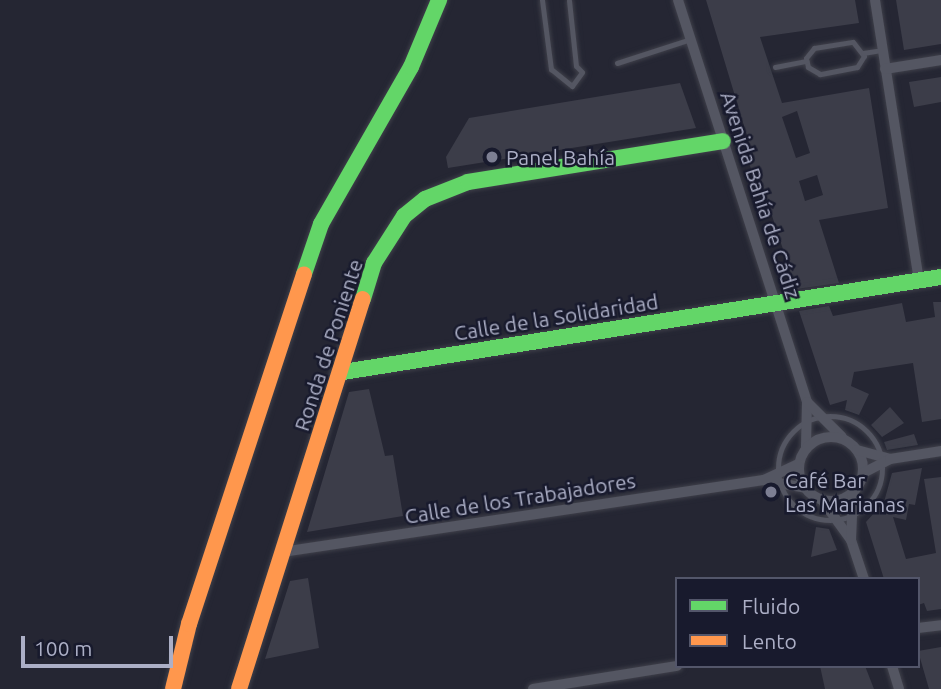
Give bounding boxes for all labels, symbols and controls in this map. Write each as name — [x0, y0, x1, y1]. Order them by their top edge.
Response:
street label: Avenida Bahía de Cádiz — [716, 88, 806, 302]
place label: Panel Bahía — [506, 144, 615, 170]
marker: Panel Bahía — [484, 149, 500, 165]
street label: Ronda de Poniente — [288, 256, 368, 434]
street label: Calle de la Solidaridad — [452, 288, 660, 346]
street label: Calle de los Trabajadores — [403, 467, 637, 529]
place label: Café Bar Las Marianas — [785, 467, 905, 517]
marker: Café Bar Las Marianas — [763, 484, 779, 500]
legend — [675, 577, 920, 668]
text: Fluido — [742, 594, 800, 618]
scale bar — [24, 622, 177, 666]
text: Lento — [742, 629, 797, 653]
text: 100 m — [34, 636, 92, 660]

